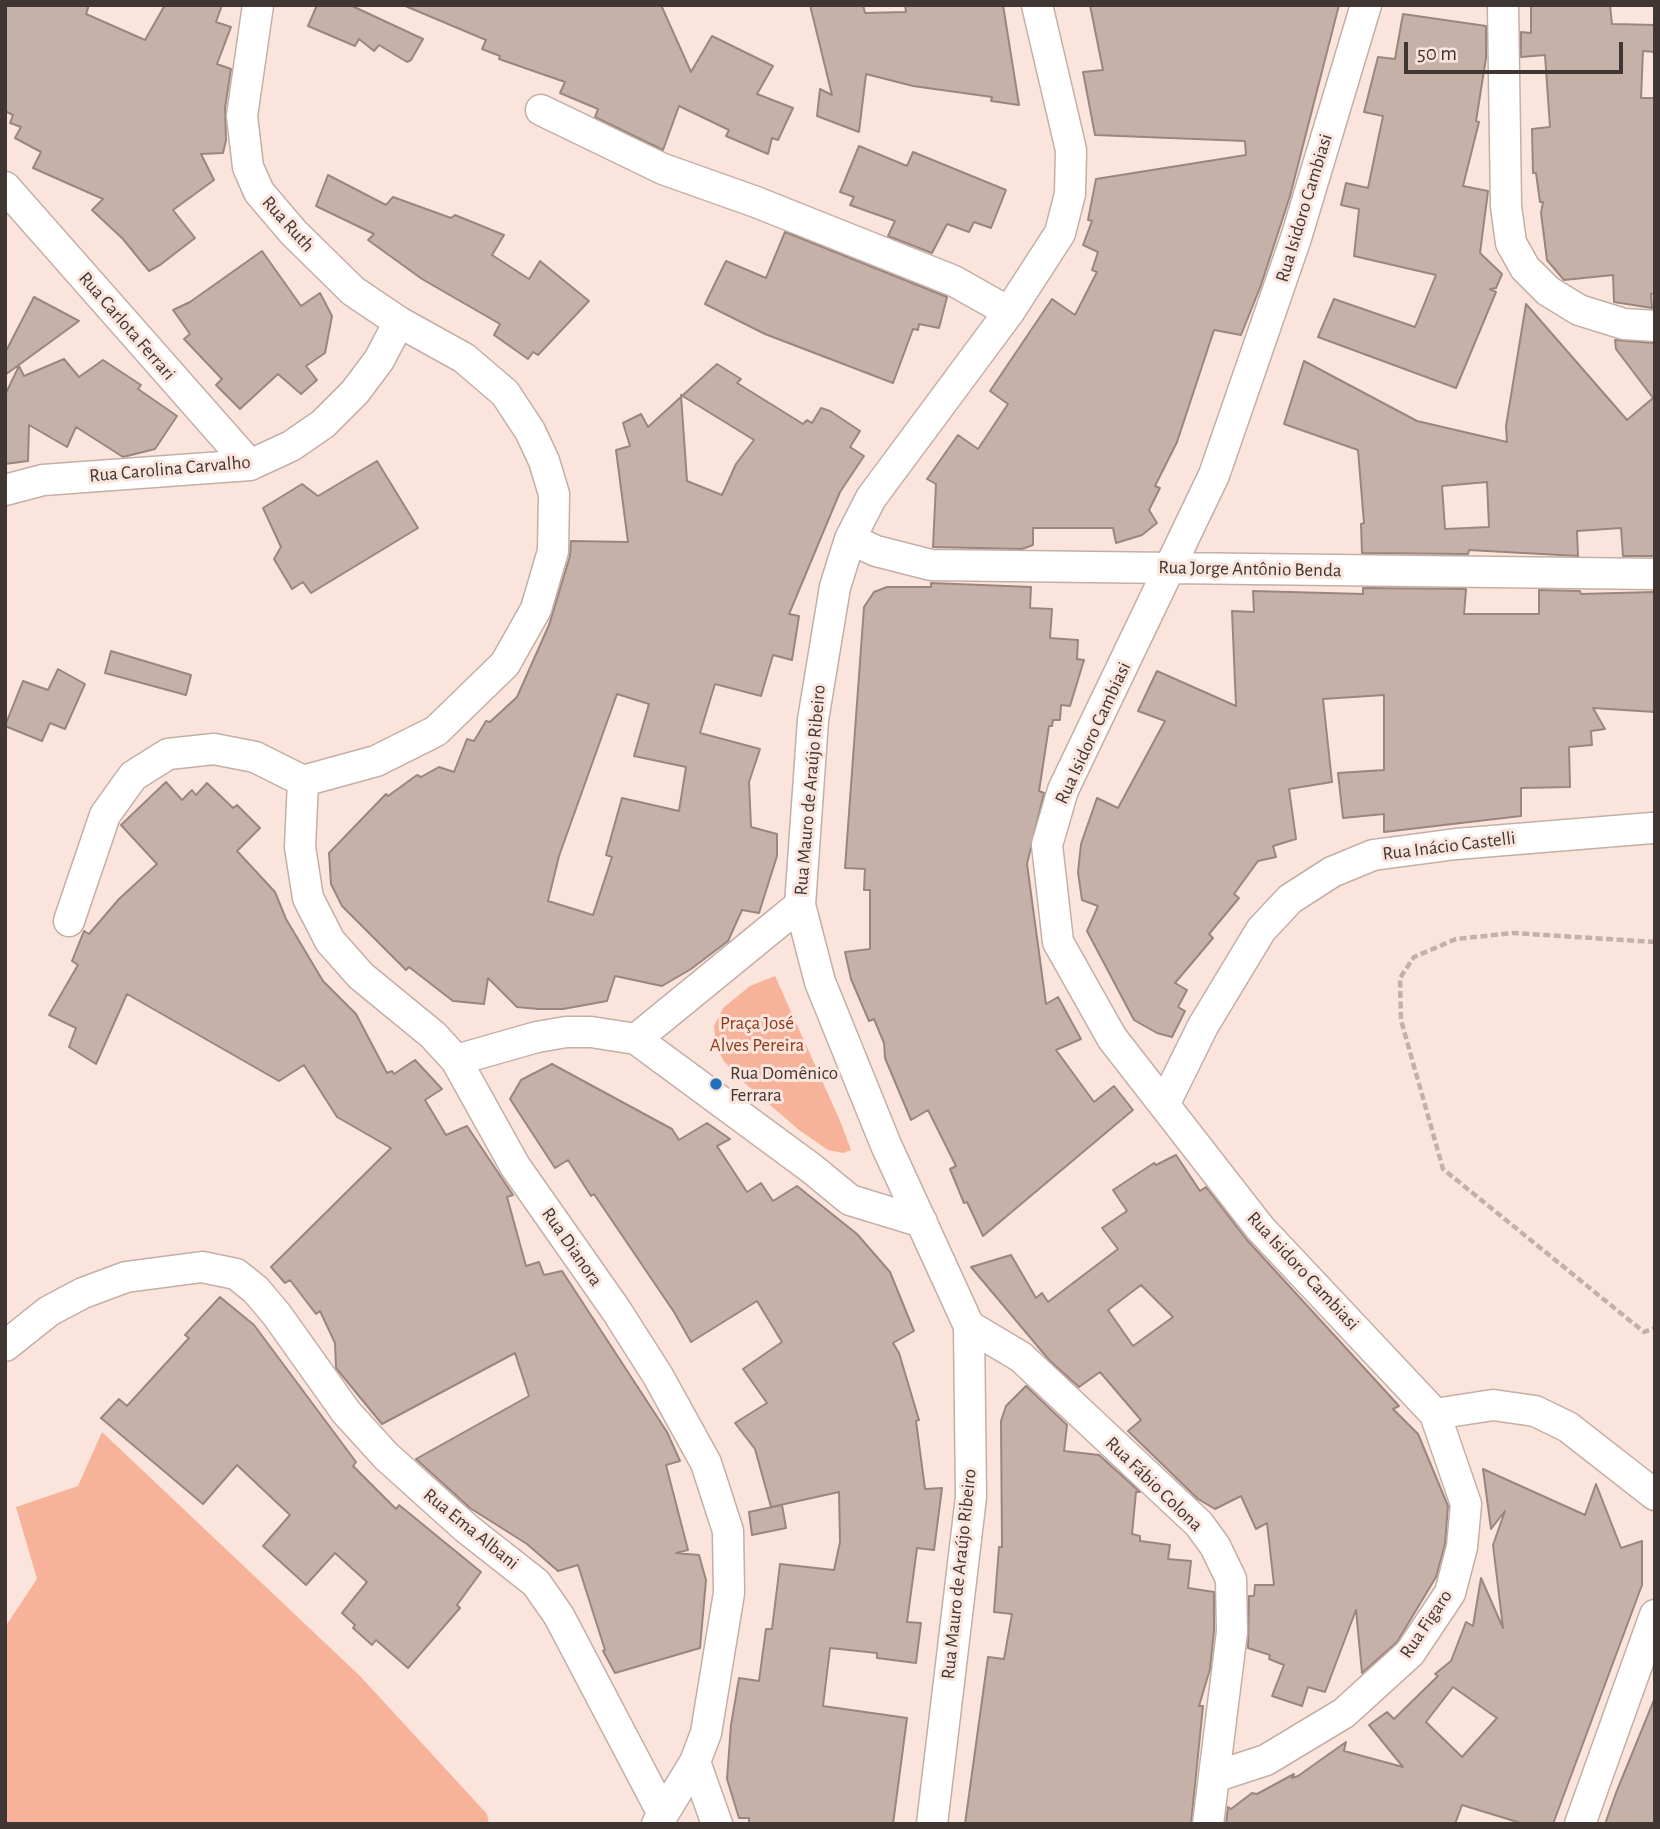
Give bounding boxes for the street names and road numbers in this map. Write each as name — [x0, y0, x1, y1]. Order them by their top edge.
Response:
street label: Rua Isidoro Cambiasi — [1271, 131, 1337, 285]
street label: Rua Ruth — [257, 191, 319, 257]
street label: Rua Carlota Ferrari — [74, 267, 180, 385]
street label: Rua Carolina Carvalho — [88, 451, 252, 487]
street label: Rua Jorge Antônio Benda — [1158, 556, 1342, 582]
street label: Rua Isidoro Cambiasi — [1050, 658, 1136, 808]
street label: Rua Mauro de Araújo Ribeiro — [789, 684, 831, 896]
street label: Rua Inácio Castelli — [1381, 827, 1517, 865]
street label: Rua Dianora — [537, 1203, 607, 1291]
street label: Rua Isidoro Cambiasi — [1242, 1207, 1364, 1335]
street label: Rua Fábio Colona — [1101, 1432, 1207, 1536]
street label: Rua Mauro de Araújo Ribeiro — [937, 1468, 981, 1680]
street label: Rua Ema Albani — [419, 1484, 523, 1574]
street label: Rua Figaro — [1395, 1585, 1457, 1663]

